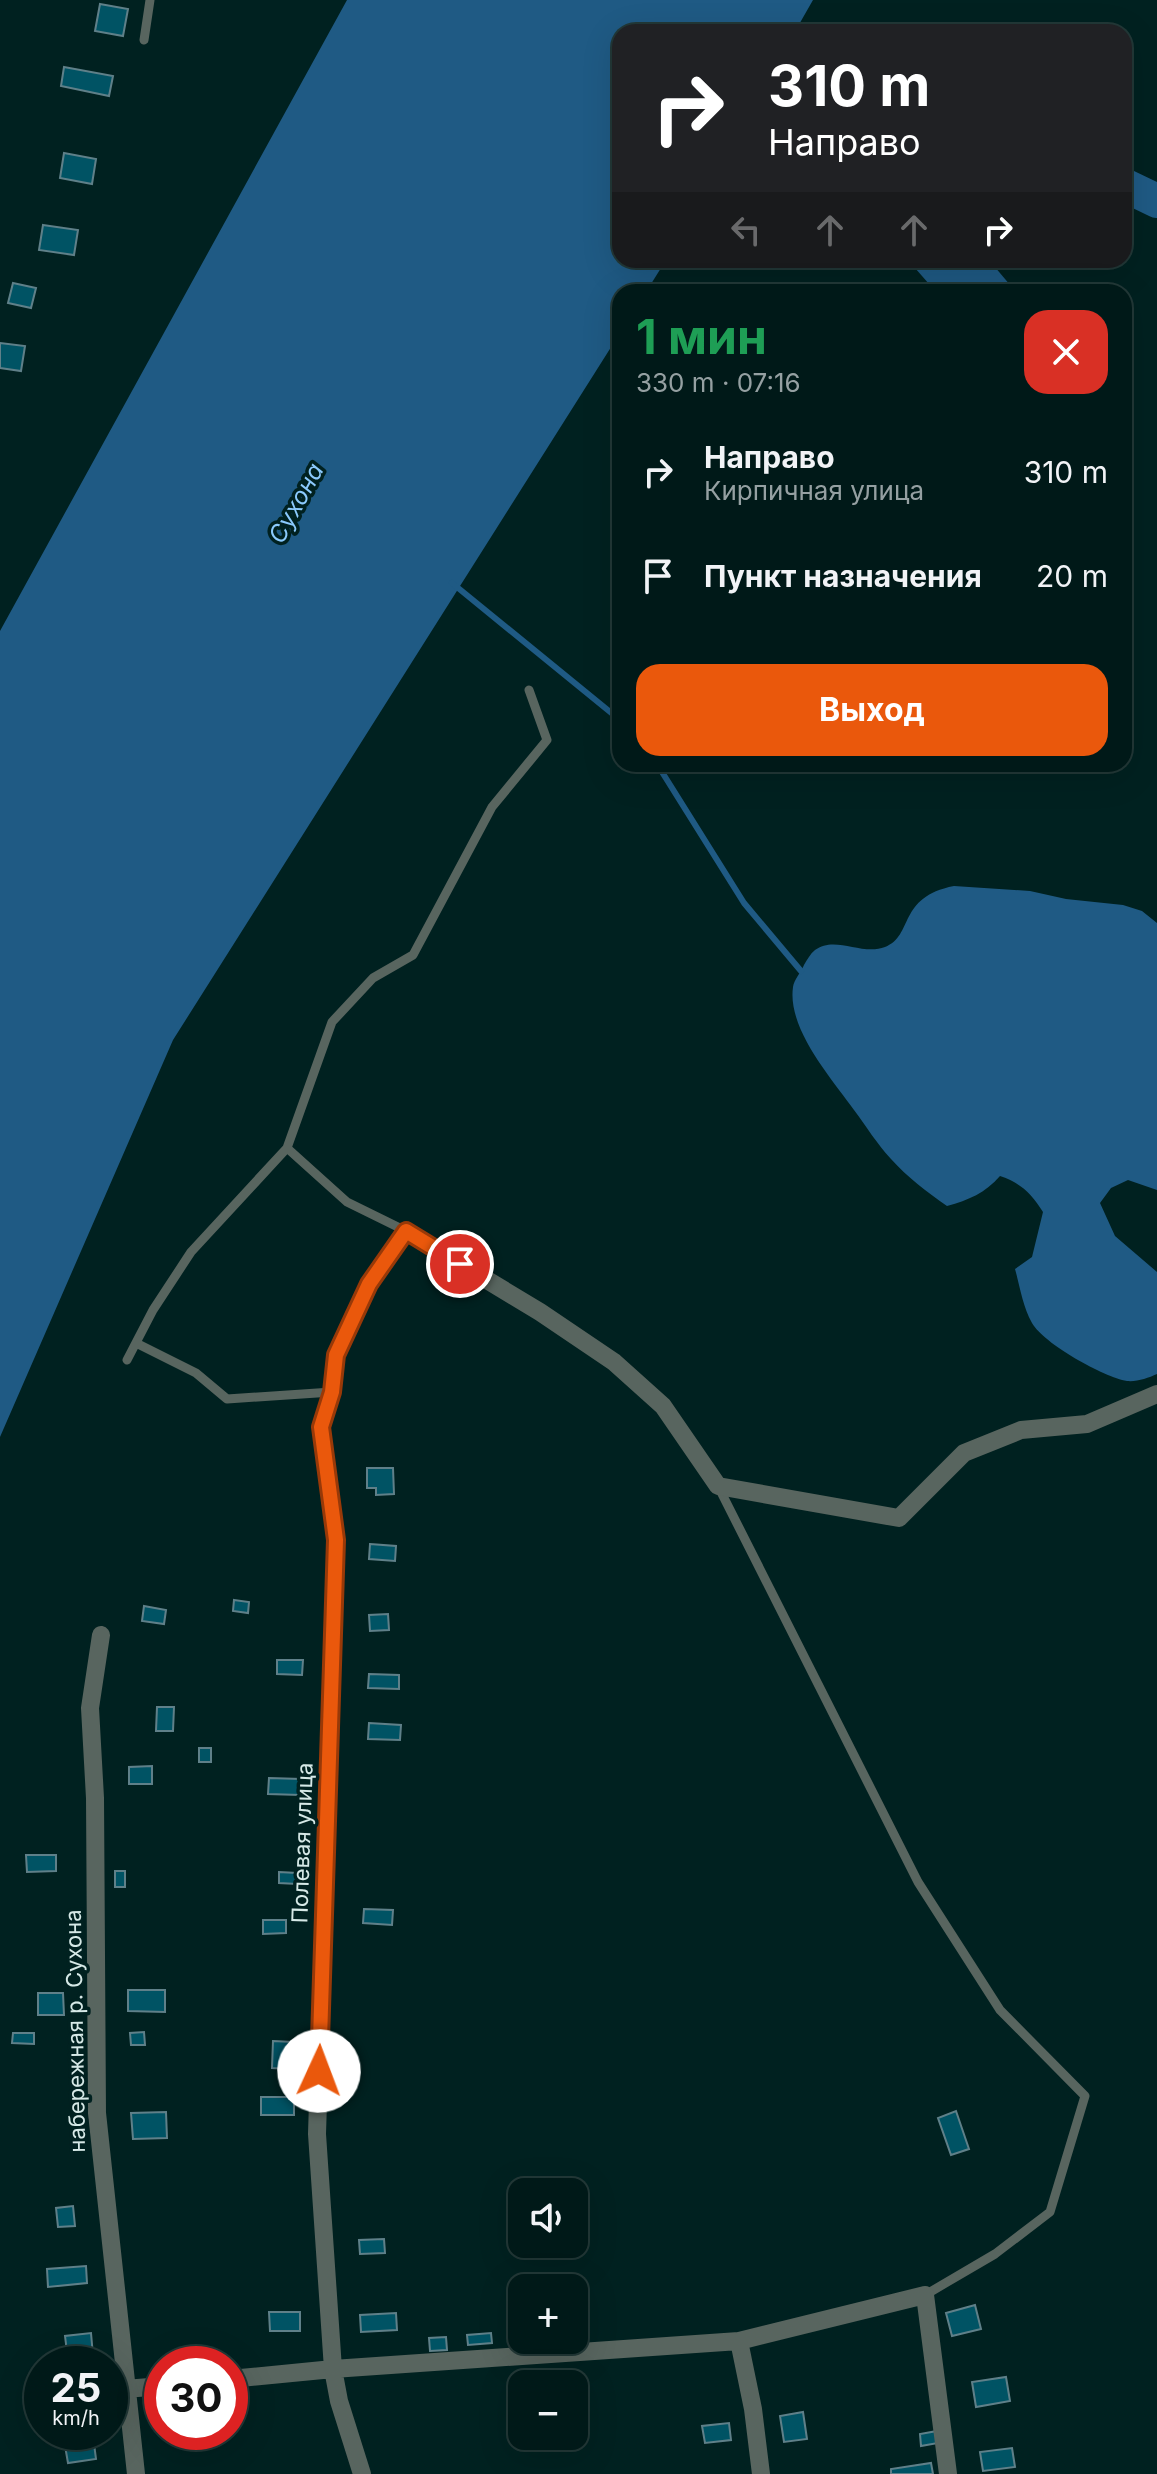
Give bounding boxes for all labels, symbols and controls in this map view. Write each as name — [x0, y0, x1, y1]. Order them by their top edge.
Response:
text: 310 m — [768, 52, 930, 120]
icon: right — [636, 56, 740, 160]
text: Направо — [768, 120, 921, 164]
icon: left — [724, 208, 768, 252]
icon: ahead — [808, 208, 852, 252]
icon: ahead — [892, 208, 936, 252]
icon: right — [976, 208, 1020, 252]
text: 1 мин — [636, 307, 767, 366]
button: close — [1024, 310, 1108, 394]
text: 330 m · 07:16 — [636, 367, 801, 398]
text: Направо — [704, 439, 835, 475]
icon: right — [636, 450, 680, 494]
text: 310 m — [1024, 454, 1108, 490]
water label: Сухона — [262, 458, 330, 548]
text: Кирпичная улица — [704, 475, 924, 506]
icon: arrive — [636, 554, 680, 598]
text: Пункт назначения — [704, 558, 982, 594]
text: 20 m — [1036, 558, 1108, 594]
button: Выход — [636, 664, 1108, 756]
pin — [426, 1230, 494, 1298]
icon: arrive — [438, 1242, 482, 1286]
street label: Полевая улица — [286, 1762, 318, 1924]
street label: набережная р. Сухона — [60, 1909, 90, 2153]
position arrow — [277, 2029, 361, 2113]
map controls — [508, 2178, 588, 2450]
button: sound — [508, 2178, 588, 2258]
button: + — [508, 2274, 588, 2354]
speed limit sign: 30 — [144, 2346, 248, 2450]
text: 25 — [51, 2363, 101, 2412]
button: − — [508, 2370, 588, 2450]
text: km/h — [52, 2406, 100, 2430]

